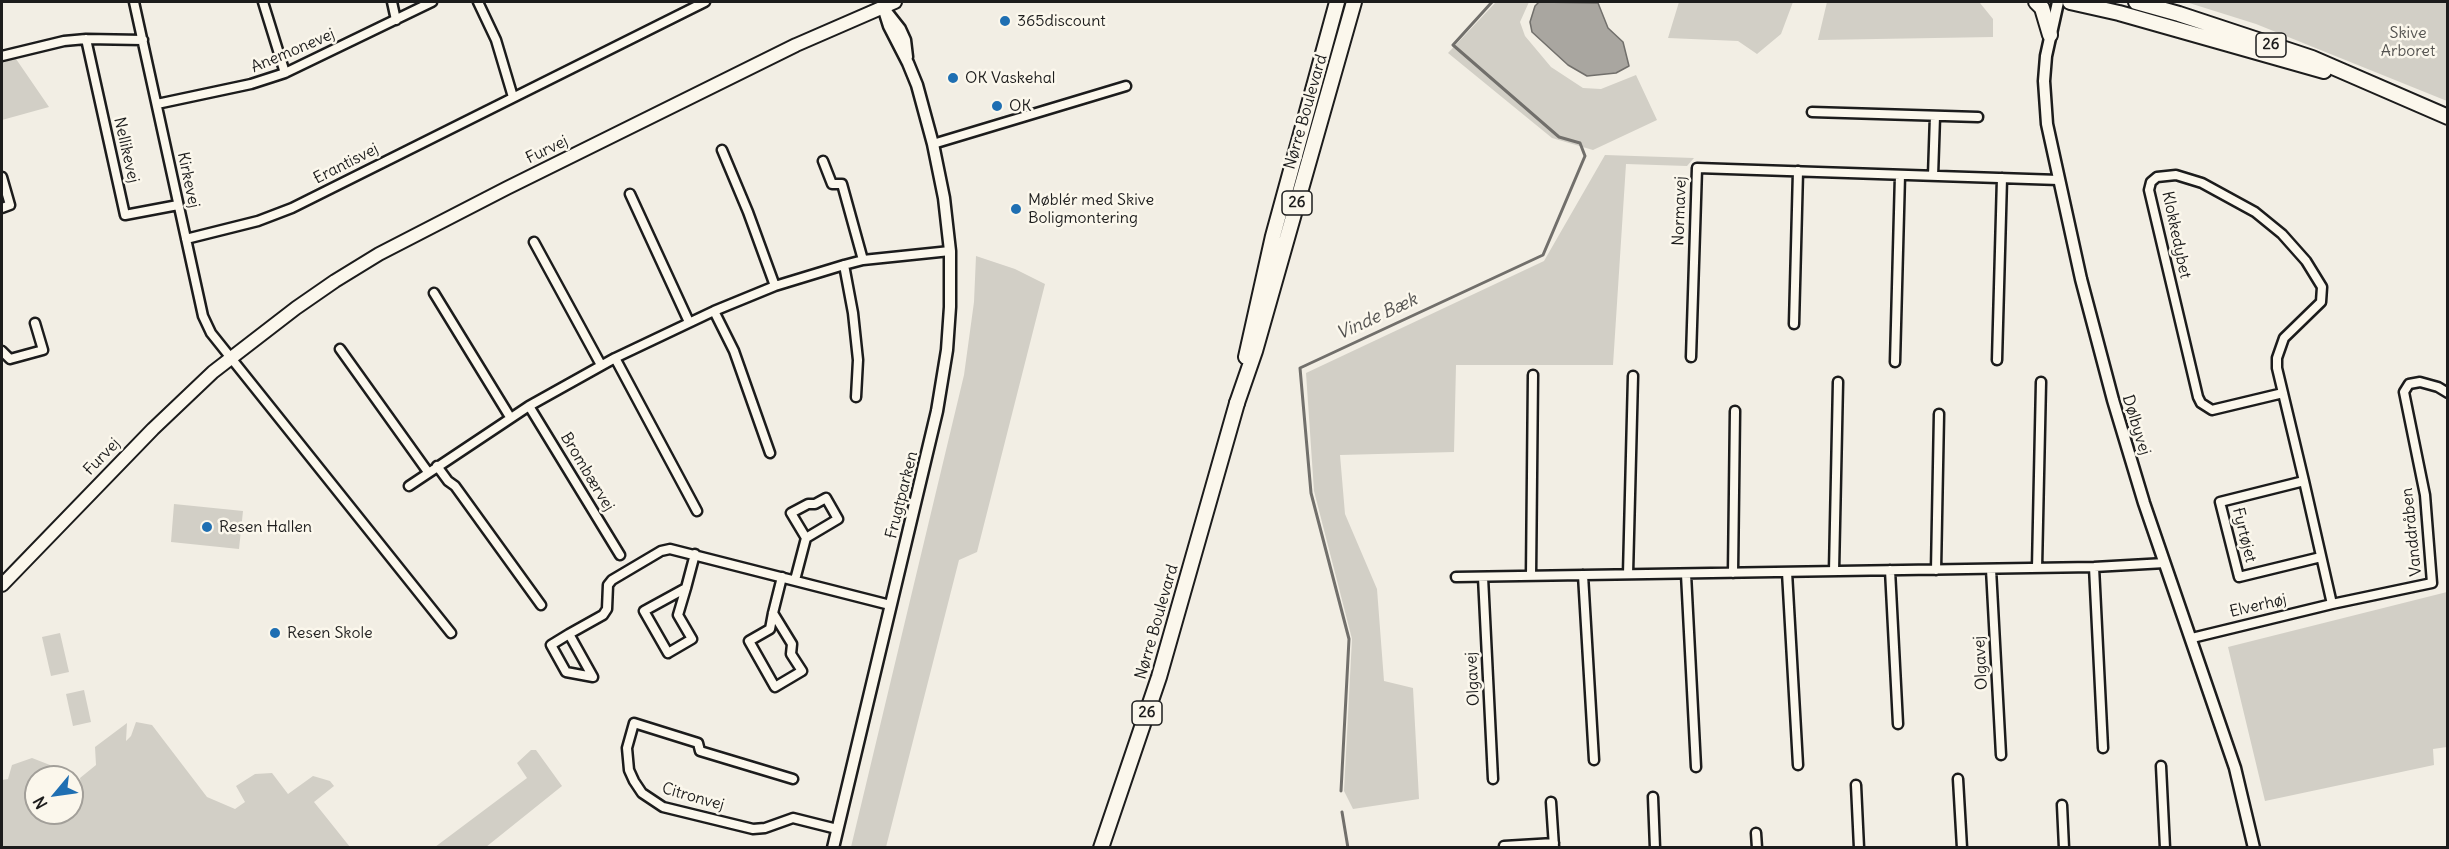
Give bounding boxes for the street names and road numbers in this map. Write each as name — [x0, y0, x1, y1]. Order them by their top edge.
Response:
street label: Anemonevej — [248, 25, 338, 77]
road number: 26 — [2256, 33, 2286, 57]
street label: Nørre Boulevard — [1280, 52, 1332, 172]
street label: Nellikevej — [109, 115, 143, 185]
street label: Furvej — [523, 132, 571, 168]
street label: Erantisvej — [310, 140, 382, 188]
street label: Kirkevej — [173, 150, 203, 210]
street label: Normavej — [1669, 176, 1691, 246]
street label: Klokkedybet — [2157, 190, 2195, 280]
road number: 26 — [1282, 191, 1312, 215]
street label: Dølbyvej — [2118, 393, 2154, 457]
street label: Brombærvej — [556, 429, 618, 515]
street label: Furvej — [80, 434, 124, 480]
street label: Frugtparken — [882, 449, 922, 541]
street label: Vanddråben — [2398, 487, 2426, 577]
street label: Fyrtøjet — [2228, 505, 2260, 565]
street label: Nørre Boulevard — [1131, 562, 1183, 682]
street label: Elverhøj — [2228, 590, 2288, 622]
street label: Olgavej — [1970, 636, 1992, 690]
street label: Olgavej — [1462, 652, 1484, 706]
road number: 26 — [1132, 701, 1162, 725]
street label: Citronvej — [660, 779, 726, 815]

